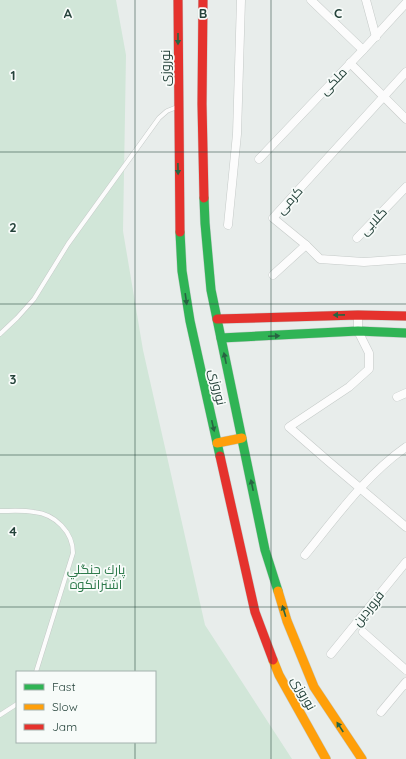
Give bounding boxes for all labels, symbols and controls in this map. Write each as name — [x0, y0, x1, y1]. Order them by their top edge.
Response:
text: A — [64, 5, 73, 21]
text: B — [199, 5, 207, 21]
text: C — [334, 5, 342, 21]
one-way arrow — [175, 33, 181, 46]
street label: نوروزی — [157, 50, 173, 86]
street label: ملکی — [316, 64, 350, 98]
text: 1 — [10, 67, 16, 83]
one-way arrow — [175, 163, 181, 176]
street label: کرمی — [272, 183, 306, 217]
street label: گلابی — [356, 204, 390, 238]
text: 2 — [9, 219, 17, 235]
one-way arrow — [183, 293, 189, 305]
one-way arrow — [332, 312, 345, 318]
one-way arrow — [268, 332, 280, 339]
one-way arrow — [221, 351, 227, 364]
street label: نوروزی — [206, 367, 230, 407]
text: 3 — [10, 371, 17, 387]
one-way arrow — [211, 419, 217, 432]
one-way arrow — [248, 479, 254, 491]
text: 4 — [9, 523, 17, 539]
park label: پارك جنگلي اشترانكوه — [67, 561, 126, 592]
street label: فروردین — [349, 587, 387, 629]
one-way arrow — [281, 604, 287, 616]
legend — [16, 671, 156, 743]
street label: نوروزی — [288, 673, 320, 713]
text: Fast — [52, 679, 76, 694]
text: Slow — [52, 699, 78, 714]
text: Jam — [52, 719, 77, 734]
one-way arrow — [336, 722, 344, 732]

